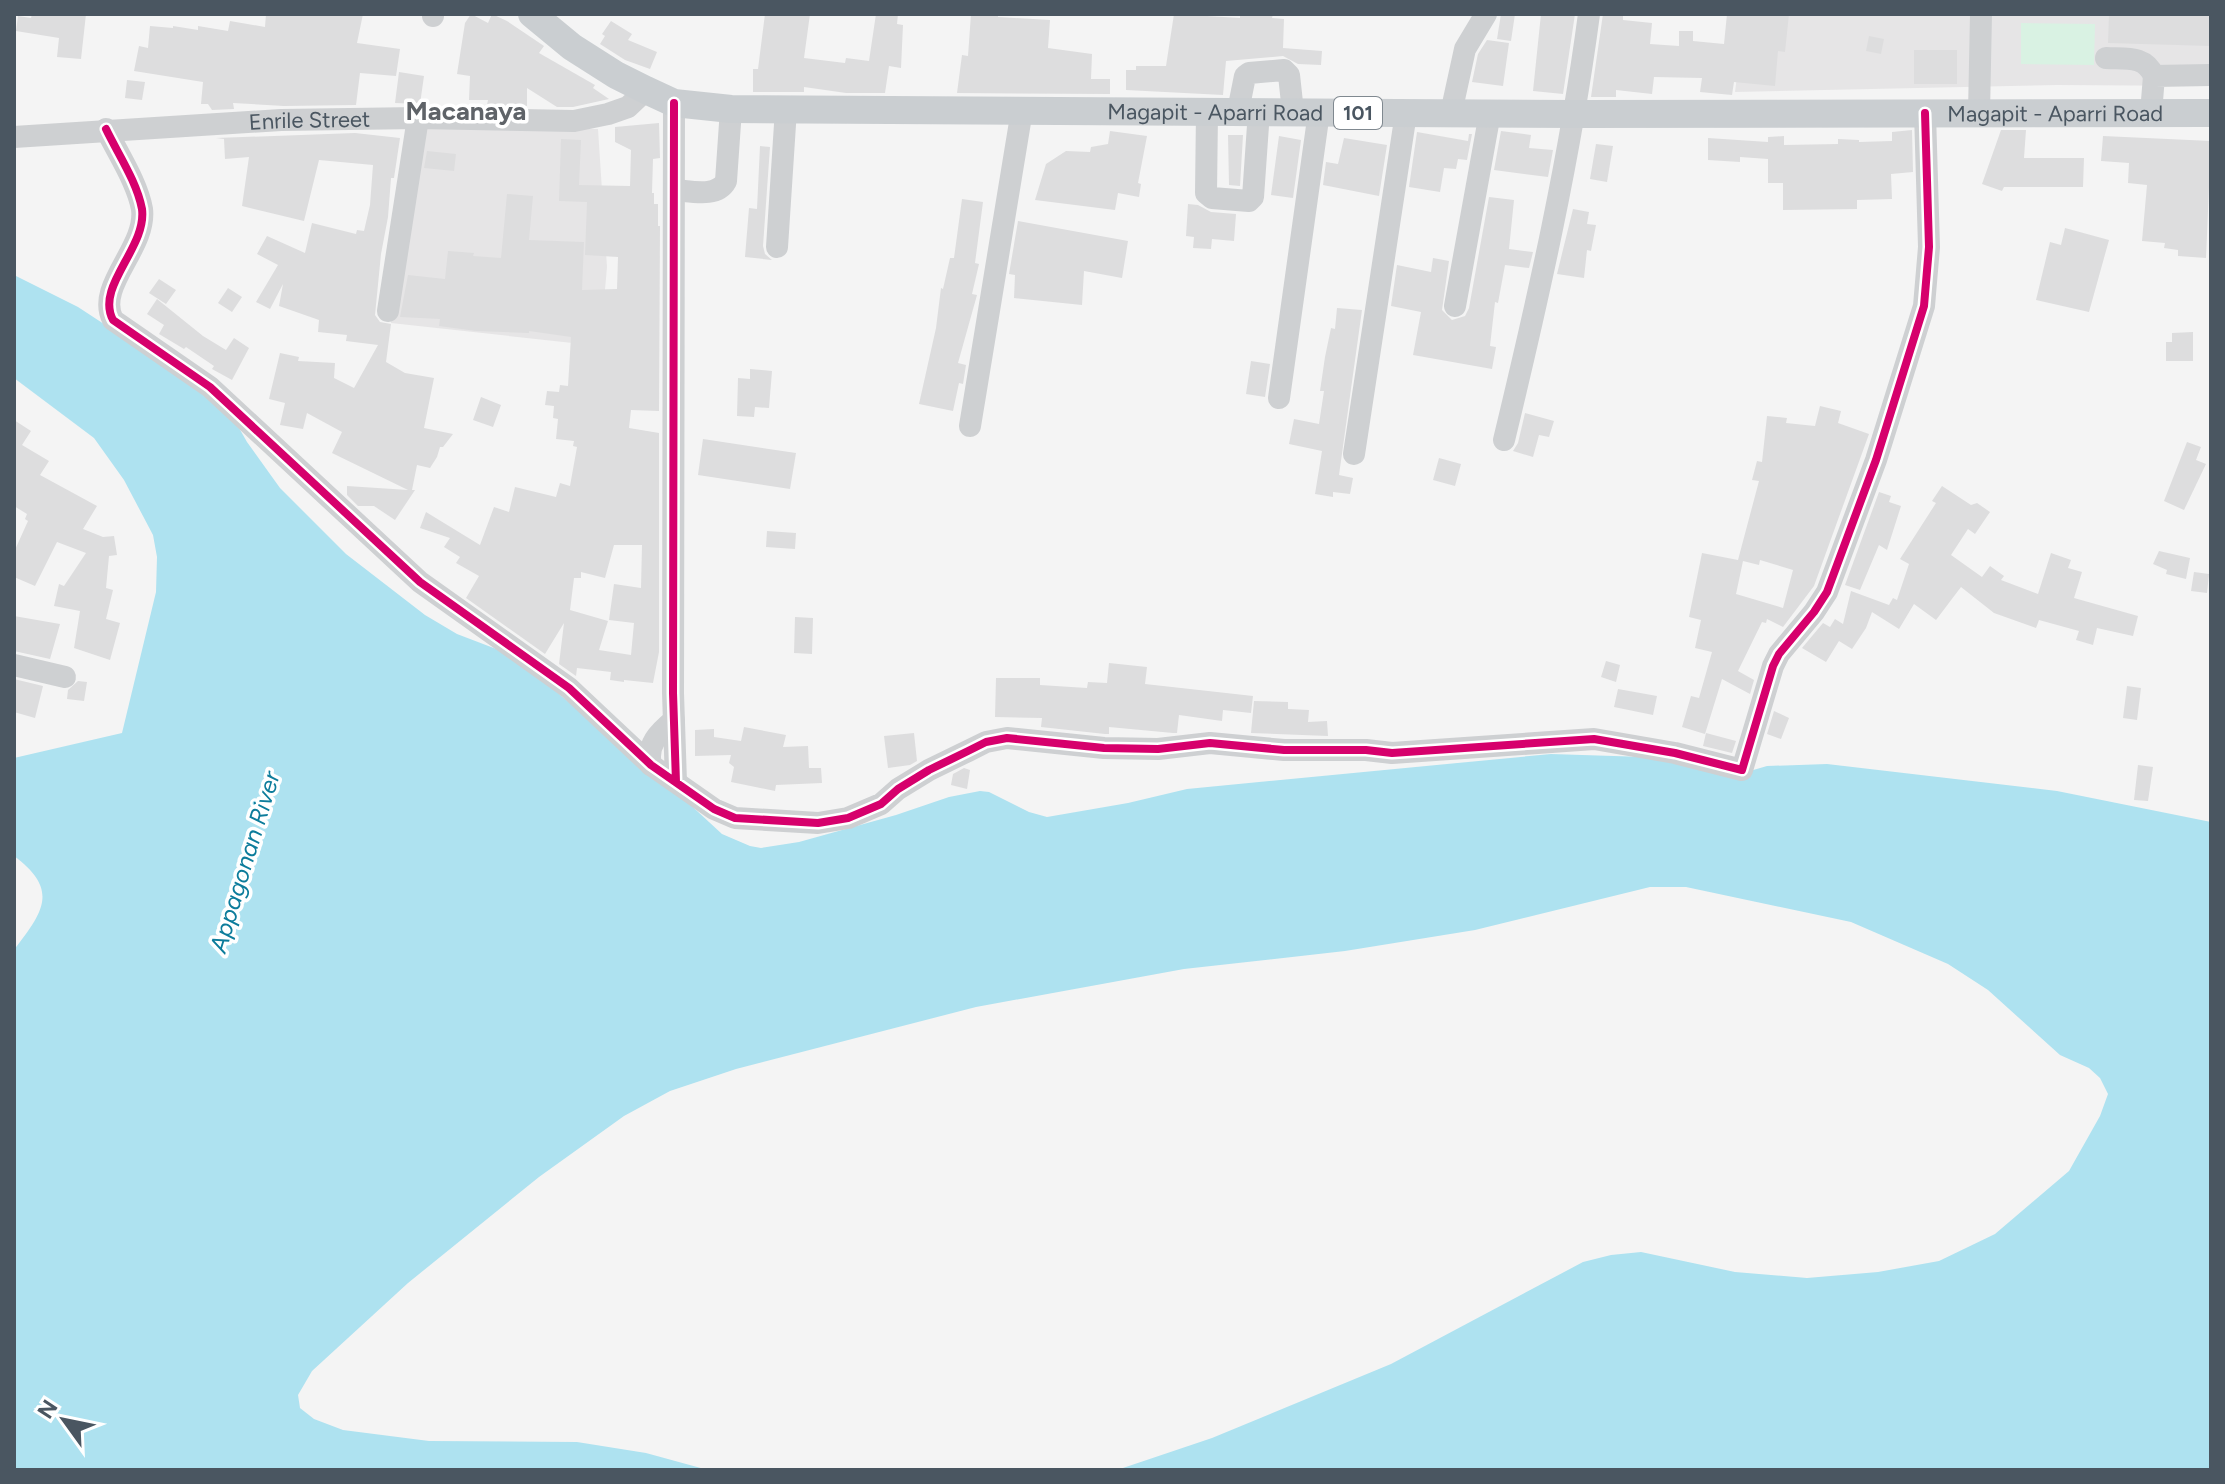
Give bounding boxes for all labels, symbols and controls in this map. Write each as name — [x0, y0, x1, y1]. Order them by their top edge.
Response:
district label: Macanaya — [406, 95, 526, 127]
road number: 101 — [1334, 97, 1382, 129]
street label: Magapit - Aparri Road — [1107, 98, 1323, 127]
street label: Magapit - Aparri Road — [1947, 100, 2163, 127]
street label: Enrile Street — [248, 106, 371, 136]
water label: Appagonan River — [203, 767, 286, 957]
north arrow — [24, 1380, 104, 1460]
text: N — [32, 1395, 64, 1424]

